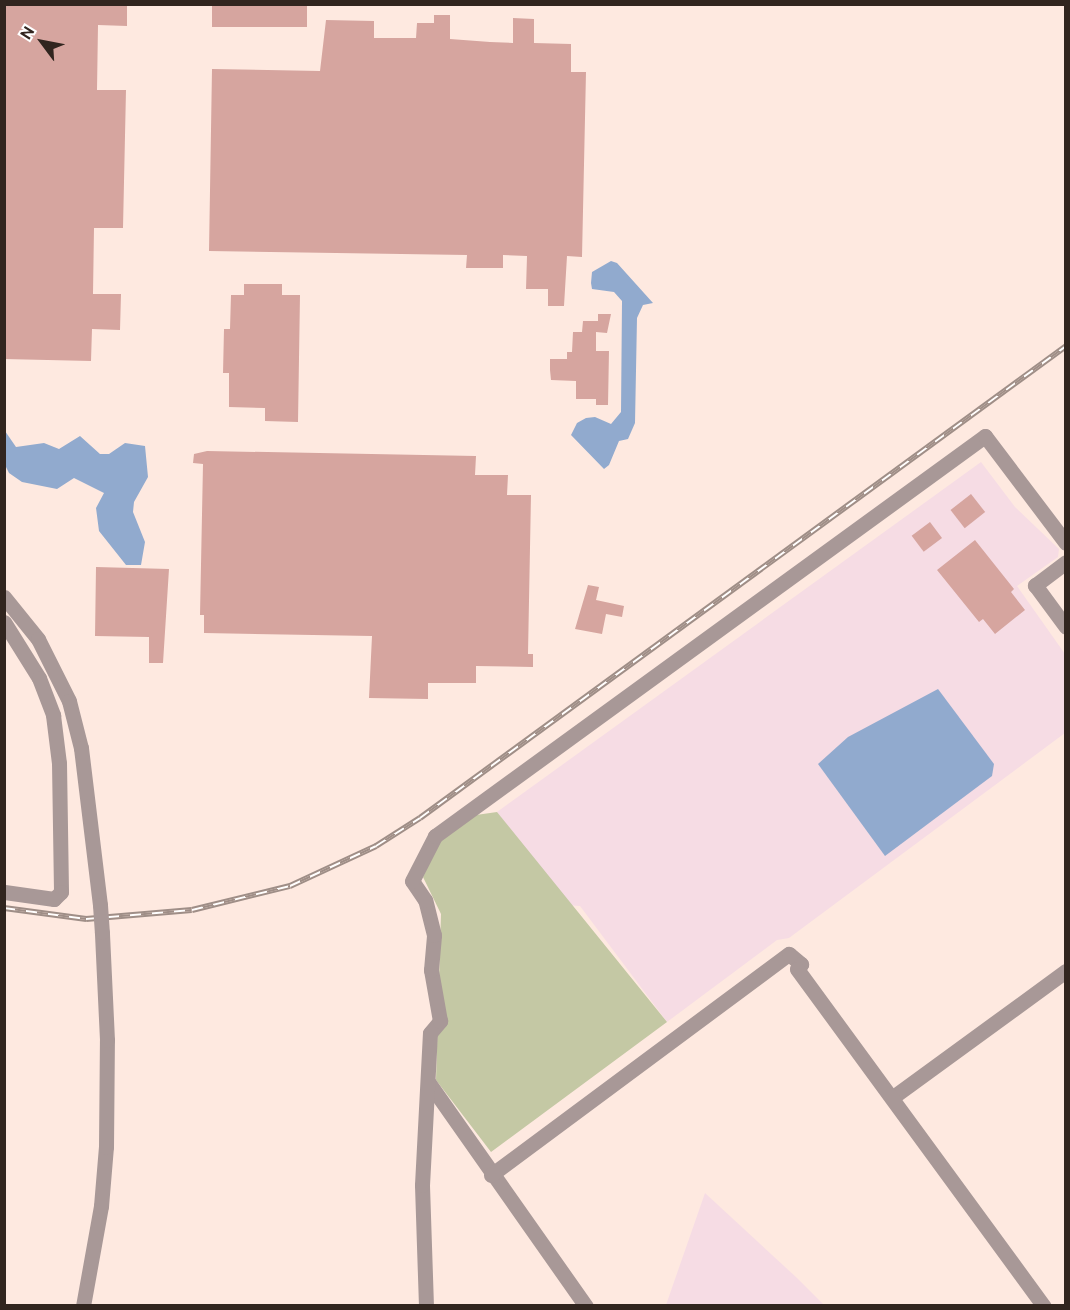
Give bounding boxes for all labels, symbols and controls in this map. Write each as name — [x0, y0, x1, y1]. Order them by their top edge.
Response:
north arrow — [12, 12, 72, 72]
text: N — [16, 23, 38, 42]

